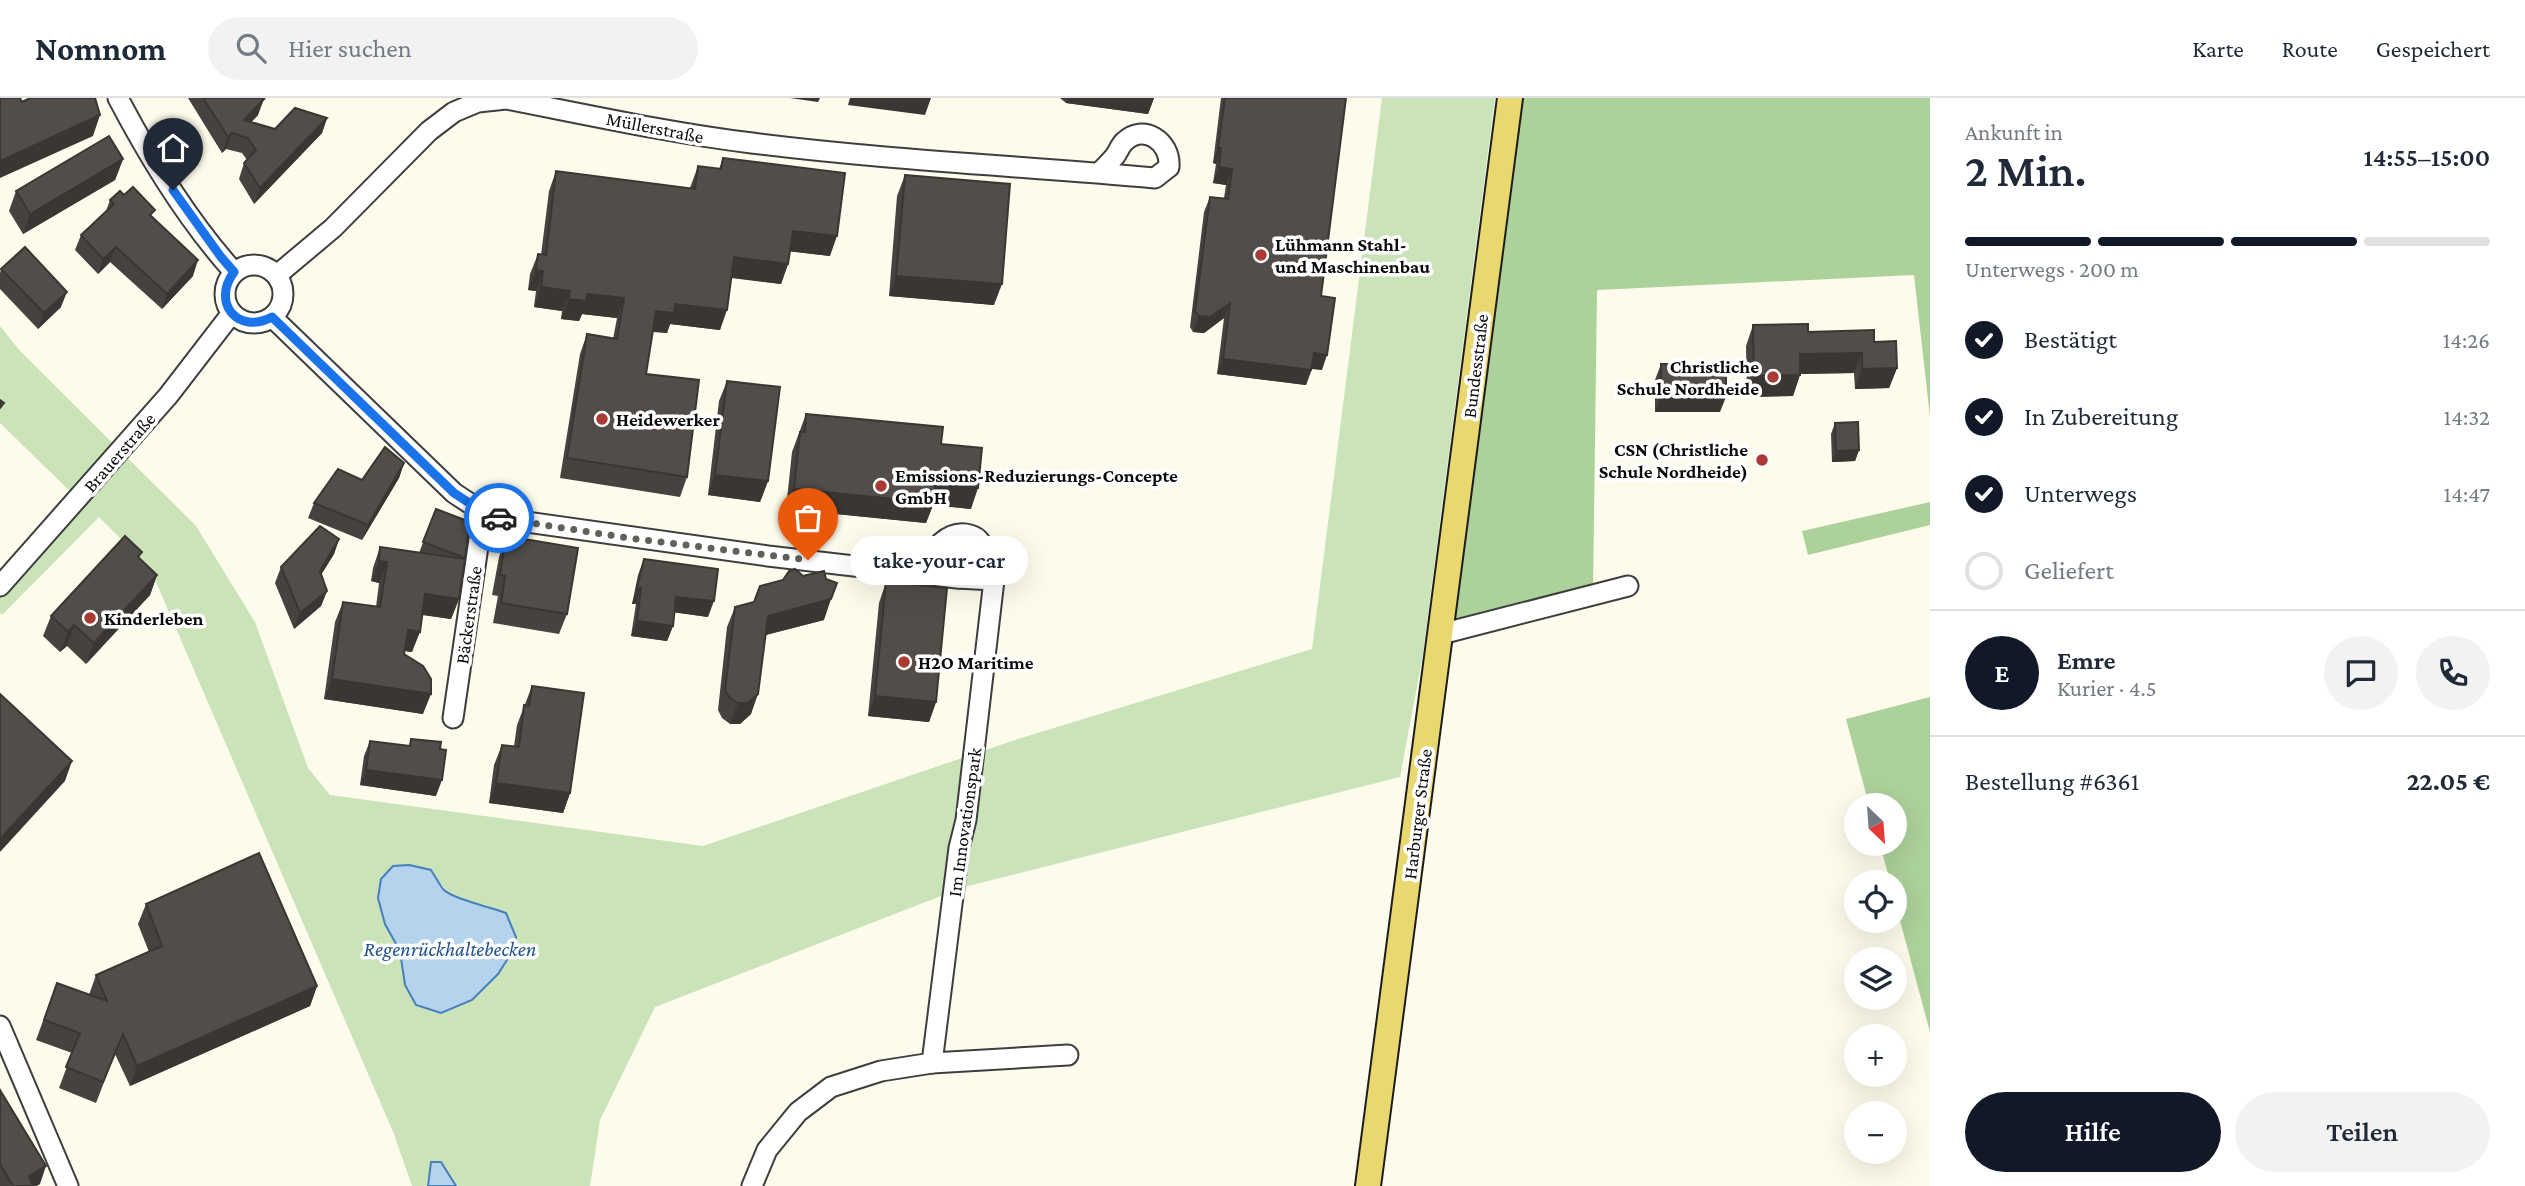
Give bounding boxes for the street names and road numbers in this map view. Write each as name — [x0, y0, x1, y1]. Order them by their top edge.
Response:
street label: Müllerstraße — [604, 108, 705, 147]
street label: Bundesstraße — [1459, 313, 1492, 419]
street label: Brauerstraße — [79, 408, 160, 496]
street label: Bäckerstraße — [451, 565, 486, 665]
street label: Im Innovationspark — [944, 745, 985, 898]
street label: Harburger Straße — [1399, 748, 1436, 880]

